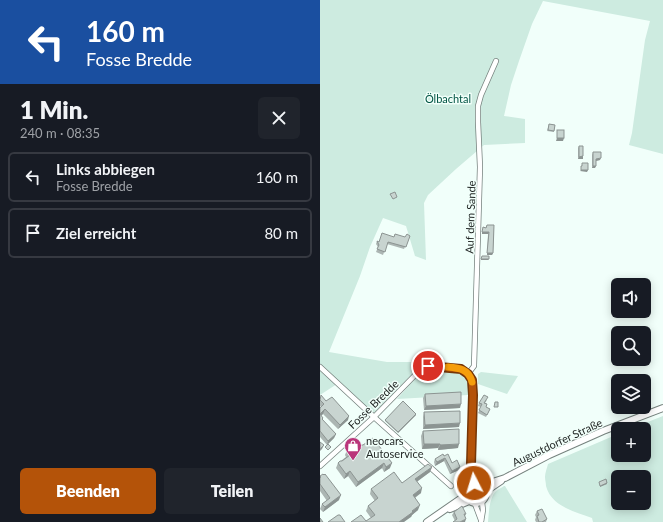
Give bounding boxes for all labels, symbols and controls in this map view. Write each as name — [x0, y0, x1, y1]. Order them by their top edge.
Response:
text: 160 m — [86, 14, 165, 48]
icon: left — [20, 16, 72, 68]
text: Fosse Bredde — [86, 48, 192, 70]
park label: Ölbachtal — [425, 92, 471, 105]
text: 1 Min. — [20, 95, 88, 124]
button: close — [258, 97, 300, 139]
text: 240 m · 08:35 — [20, 125, 100, 141]
text: Links abbiegen — [56, 160, 155, 178]
icon: left — [22, 166, 44, 188]
text: 160 m — [256, 168, 298, 186]
text: Fosse Bredde — [56, 178, 133, 194]
street label: Auf dem Sande — [462, 180, 478, 254]
icon: arrive — [22, 222, 44, 244]
text: Ziel erreicht — [56, 224, 136, 242]
text: 80 m — [264, 224, 298, 242]
map controls — [611, 278, 651, 510]
button: sound — [611, 278, 651, 318]
button: search — [611, 326, 651, 366]
pin — [411, 349, 445, 383]
icon: arrive — [417, 355, 439, 377]
button: layers — [611, 374, 651, 414]
street label: Fosse Bredde — [345, 377, 401, 431]
street label: Augustdorfer Straße — [510, 415, 604, 469]
button: + — [611, 422, 651, 462]
place label: neocars Autoservice — [366, 434, 424, 460]
shop icon: neocars Autoservice — [343, 436, 363, 461]
position arrow — [453, 462, 495, 504]
button: Beenden — [20, 468, 156, 514]
button: Teilen — [164, 468, 300, 514]
button: − — [611, 470, 651, 510]

